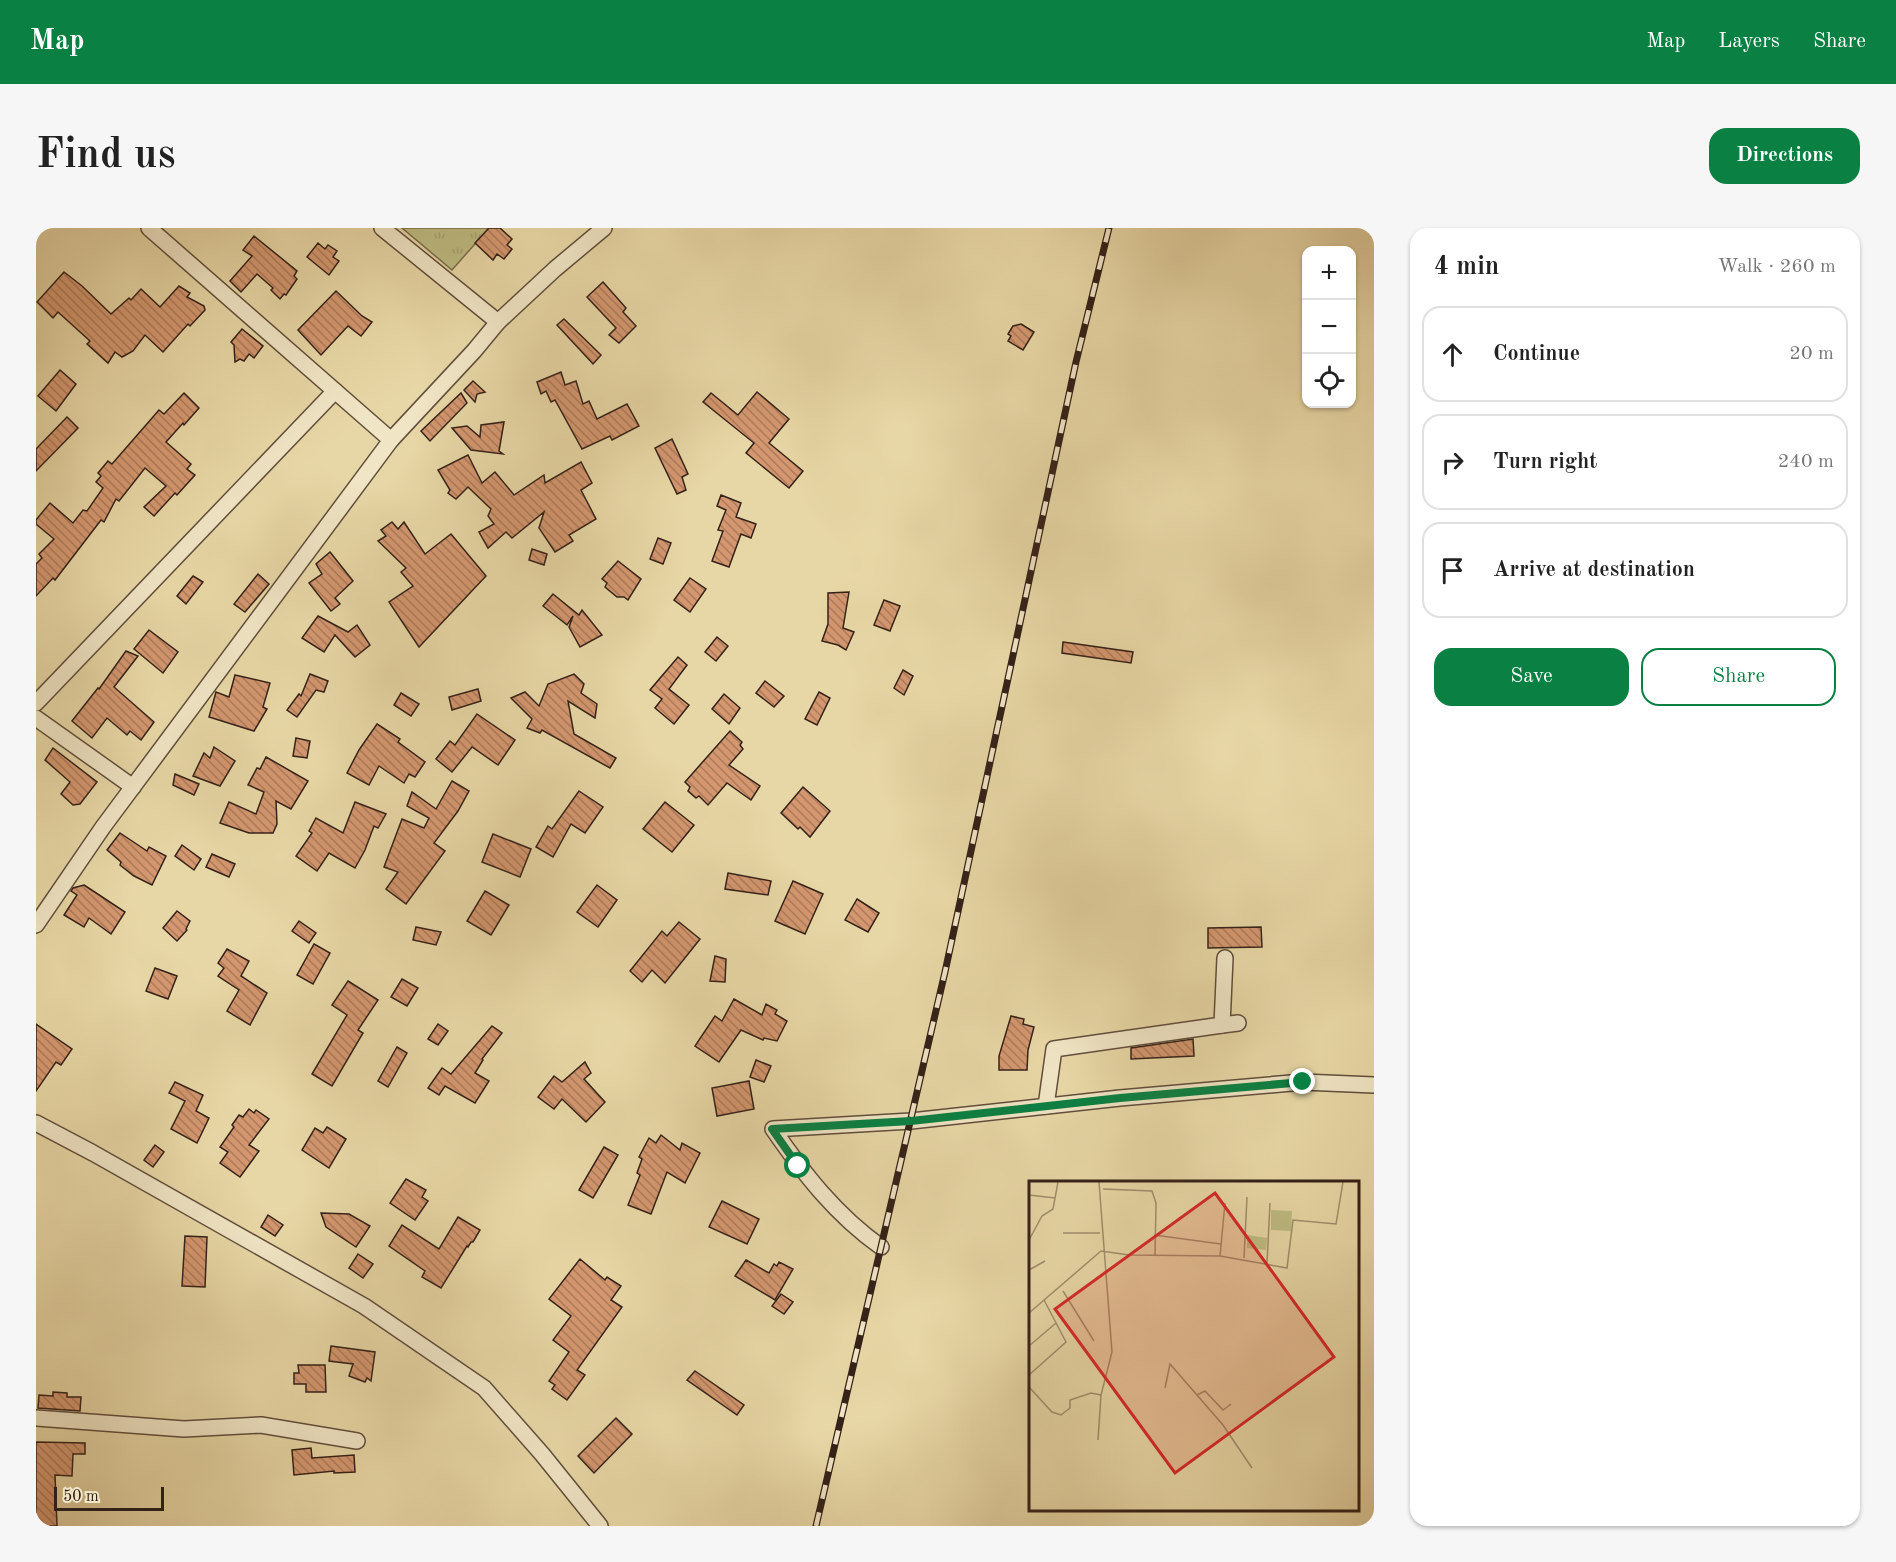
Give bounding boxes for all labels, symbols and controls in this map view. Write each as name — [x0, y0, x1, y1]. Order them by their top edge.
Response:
text: Map — [30, 28, 84, 56]
text: Map — [1646, 31, 1685, 52]
text: Layers — [1718, 31, 1780, 52]
text: Share — [1813, 31, 1866, 52]
button: Directions — [1709, 128, 1860, 184]
text: Find us — [36, 135, 175, 177]
map controls — [1302, 246, 1356, 408]
button: + — [1302, 246, 1356, 300]
text: 4 min — [1434, 254, 1499, 280]
text: Walk · 260 m — [1717, 257, 1836, 277]
button: − — [1302, 300, 1356, 354]
icon: ahead — [1436, 338, 1469, 371]
text: Continue — [1493, 343, 1580, 365]
text: 20 m — [1789, 344, 1834, 364]
button: locate — [1302, 354, 1356, 408]
icon: right — [1436, 446, 1469, 479]
text: Turn right — [1493, 451, 1597, 473]
text: 240 m — [1778, 452, 1834, 472]
icon: arrive — [1436, 554, 1469, 587]
text: Arrive at destination — [1493, 559, 1695, 581]
button: Save — [1434, 648, 1629, 706]
button: Share — [1641, 648, 1836, 706]
route end — [1289, 1068, 1315, 1094]
route start — [784, 1152, 810, 1178]
inset map — [1029, 1181, 1359, 1511]
scale bar — [54, 1484, 164, 1512]
text: 50 m — [63, 1489, 99, 1505]

